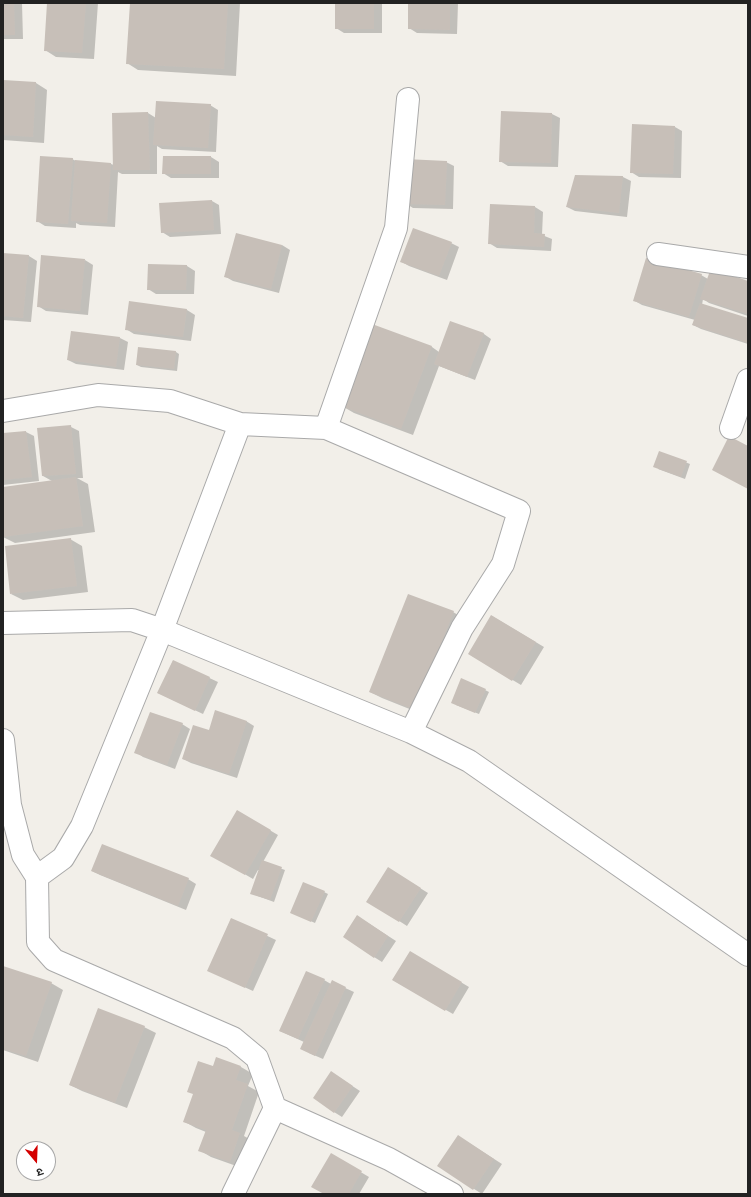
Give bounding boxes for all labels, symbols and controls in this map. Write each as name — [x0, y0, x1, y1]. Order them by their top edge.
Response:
north arrow — [16, 1141, 56, 1181]
text: उ — [35, 1165, 45, 1179]

